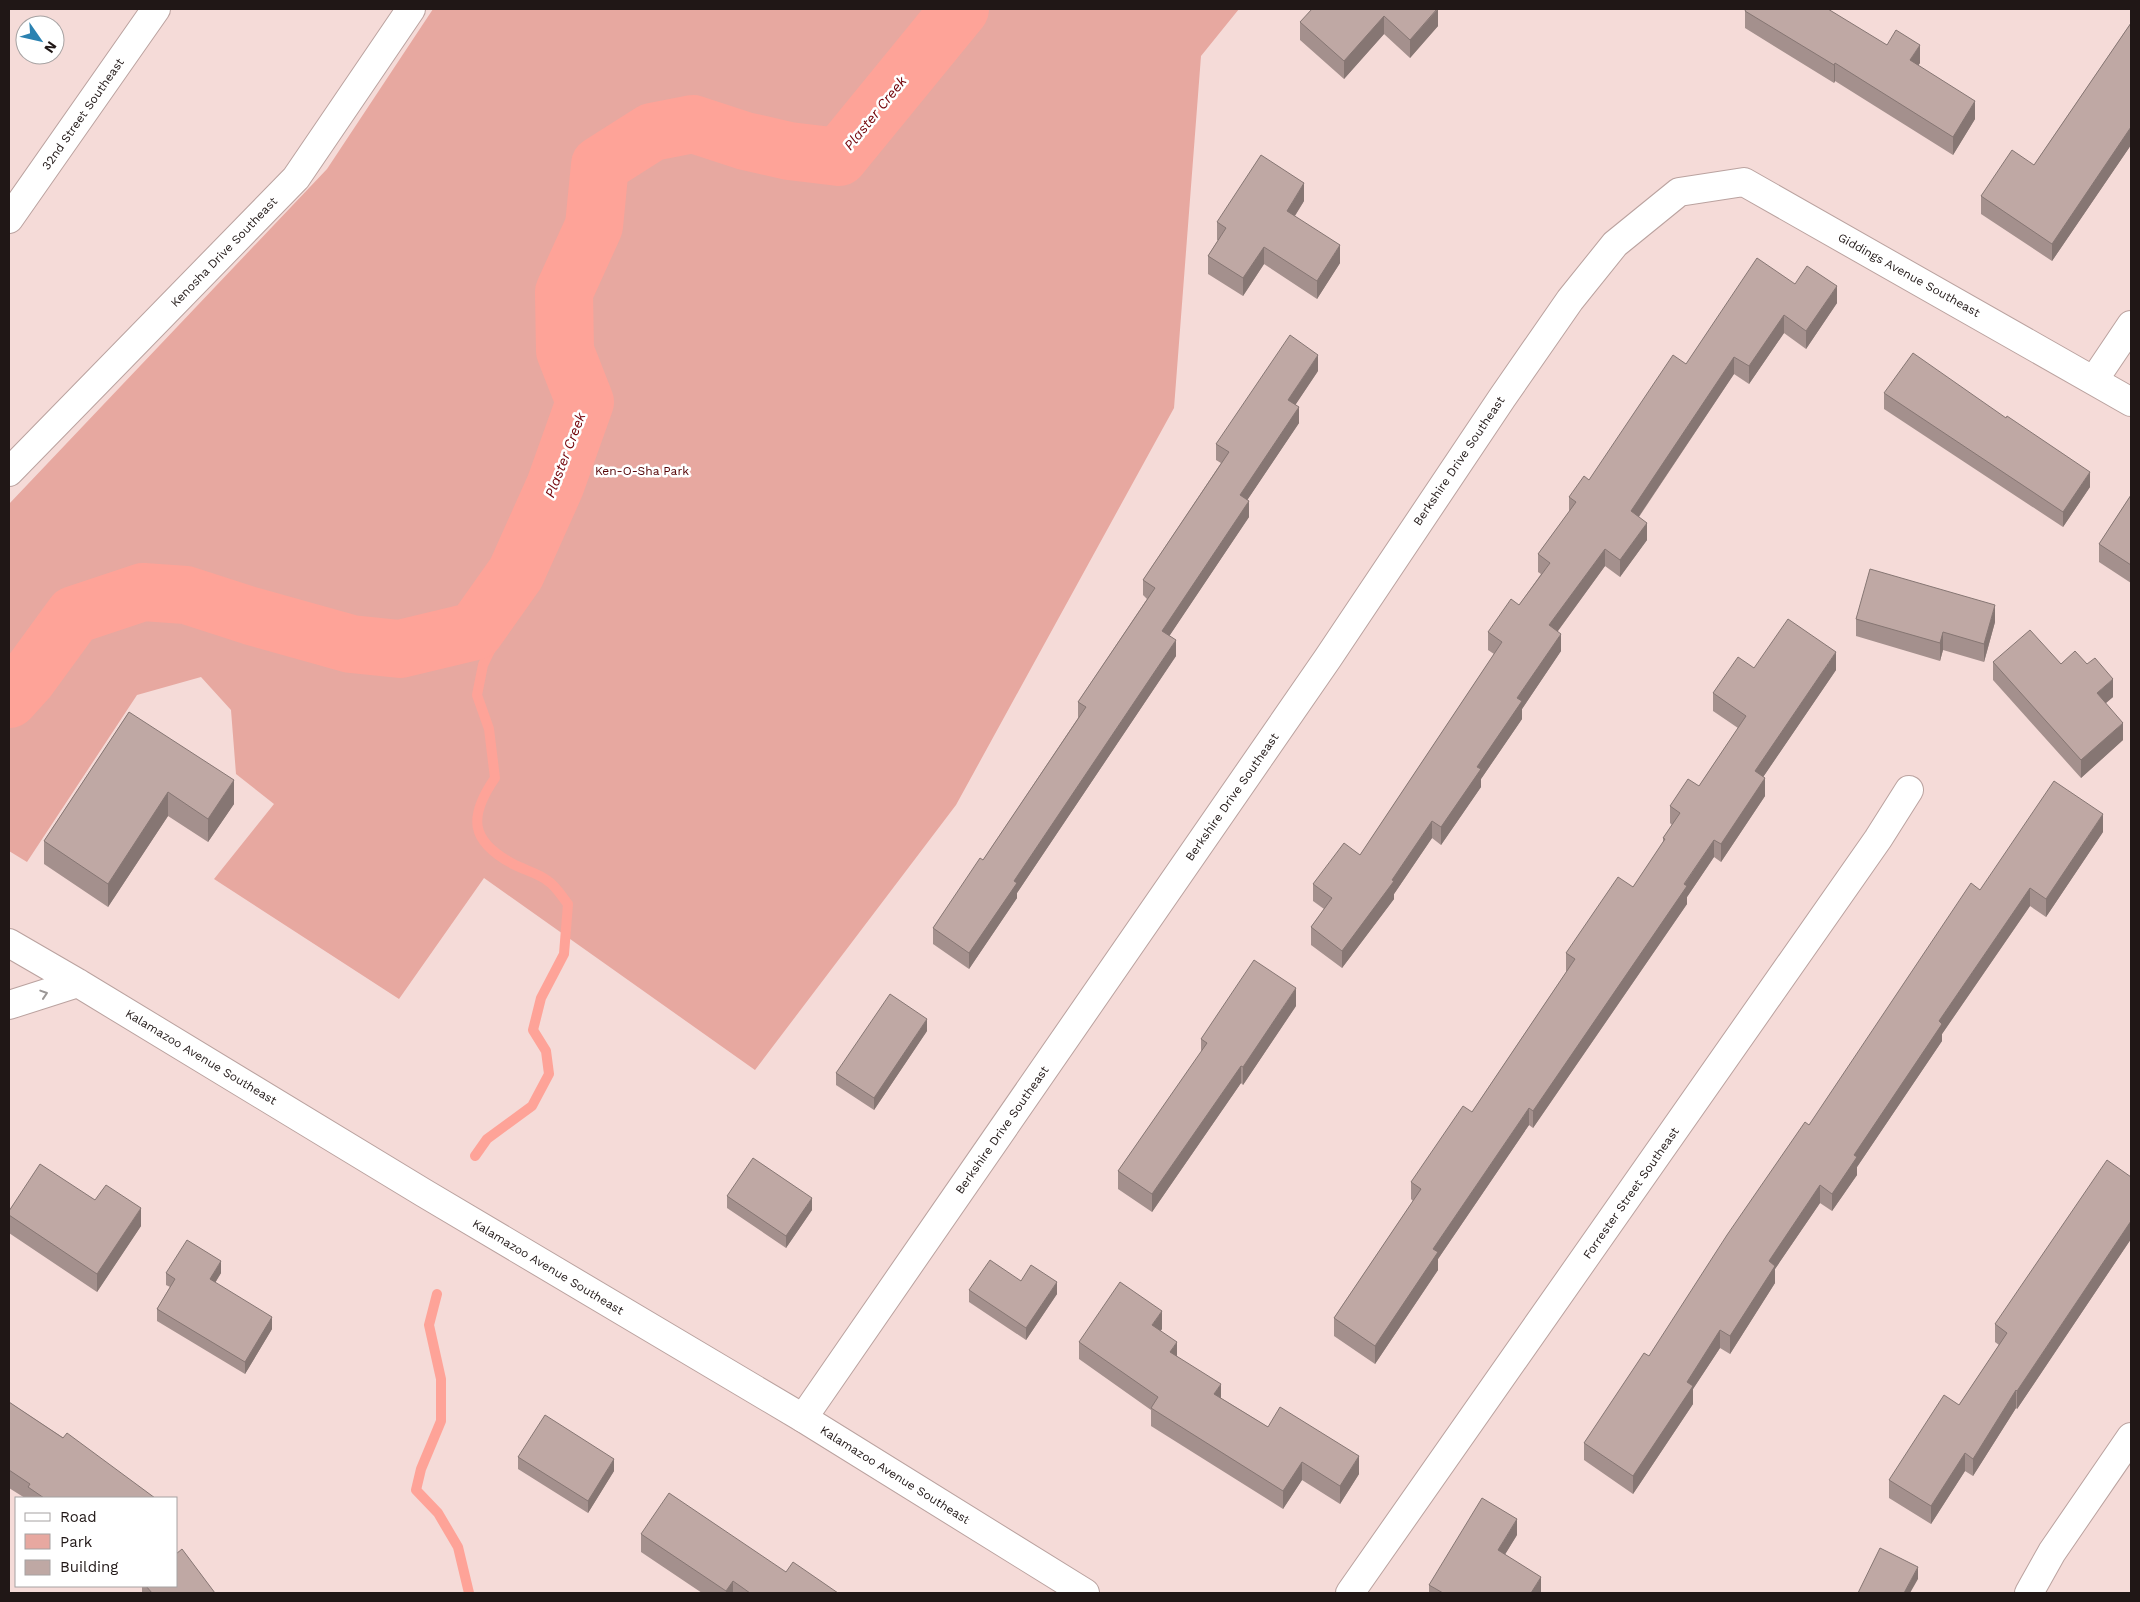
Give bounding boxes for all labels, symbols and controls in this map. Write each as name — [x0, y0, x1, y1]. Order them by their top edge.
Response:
north arrow — [15, 15, 65, 65]
text: N — [41, 38, 60, 56]
street label: 32nd Street Southeast — [39, 55, 127, 173]
water label: Plaster Creek — [840, 73, 910, 153]
street label: Kenosha Drive Southeast — [168, 194, 280, 310]
street label: Giddings Avenue Southeast — [1836, 230, 1982, 320]
street label: Berkshire Drive Southeast — [1410, 394, 1508, 528]
water label: Plaster Creek — [541, 410, 589, 500]
park label: Ken-O-Sha Park — [595, 464, 689, 478]
street label: Berkshire Drive Southeast — [1182, 730, 1282, 864]
one-way arrow — [39, 990, 47, 1000]
street label: Kalamazoo Avenue Southeast — [123, 1006, 279, 1108]
street label: Berkshire Drive Southeast — [952, 1063, 1052, 1197]
street label: Forrester Street Southeast — [1580, 1125, 1682, 1261]
street label: Kalamazoo Avenue Southeast — [470, 1216, 626, 1318]
street label: Kalamazoo Avenue Southeast — [818, 1423, 972, 1527]
legend — [15, 1497, 178, 1587]
text: Road — [60, 1508, 97, 1526]
text: Park — [60, 1533, 93, 1551]
text: Building — [60, 1558, 118, 1576]

